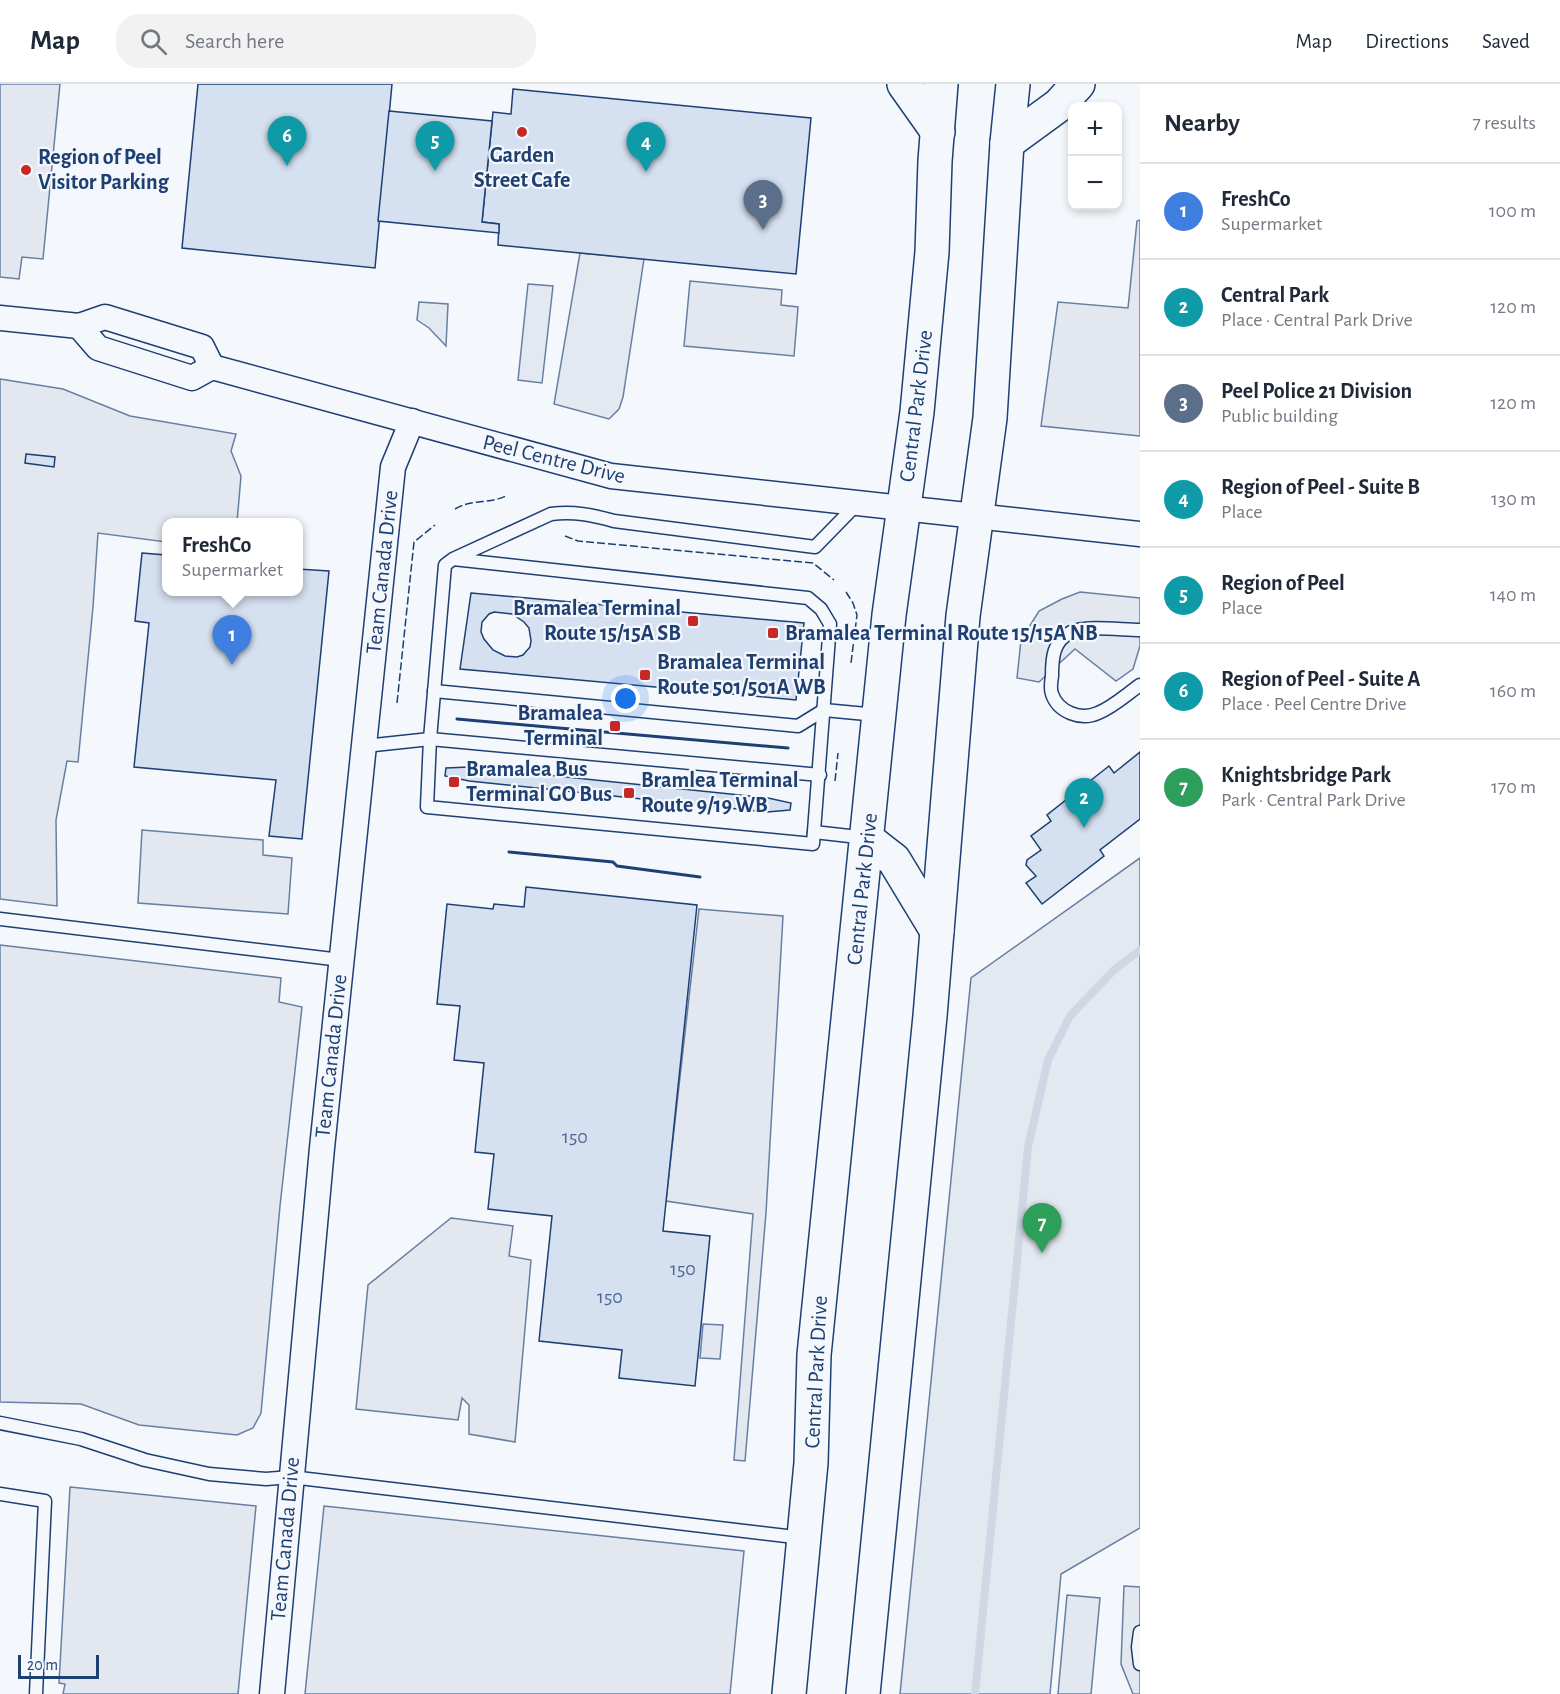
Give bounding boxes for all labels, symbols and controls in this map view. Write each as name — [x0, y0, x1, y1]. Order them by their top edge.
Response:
search box — [116, 14, 536, 68]
icon: search — [137, 25, 170, 58]
text: Map — [30, 27, 80, 55]
text: Search here — [185, 30, 284, 52]
text: Map — [1296, 31, 1332, 52]
text: Directions — [1365, 31, 1449, 52]
text: Saved — [1482, 31, 1530, 52]
map controls — [1068, 102, 1122, 210]
button: + — [1068, 102, 1122, 156]
text: Nearby — [1164, 110, 1240, 136]
text: 7 results — [1472, 113, 1536, 133]
pin: 6 — [268, 116, 306, 166]
pin: 5 — [416, 122, 454, 171]
pin: 4 — [626, 122, 666, 172]
marker: Garden Street Cafe — [515, 125, 529, 139]
place label: Garden Street Cafe — [474, 144, 570, 191]
place label: Region of Peel Visitor Parking — [38, 146, 170, 193]
button: − — [1068, 156, 1122, 210]
marker: Region of Peel Visitor Parking — [19, 163, 33, 177]
pin: 3 — [744, 180, 783, 230]
text: FreshCo — [1221, 188, 1291, 210]
text: 1 — [1180, 201, 1187, 221]
text: 100 m — [1489, 201, 1536, 221]
text: Supermarket — [1221, 214, 1322, 234]
text: Central Park — [1221, 284, 1329, 306]
text: 2 — [1179, 297, 1188, 317]
text: 120 m — [1490, 297, 1536, 317]
text: Place · Central Park Drive — [1221, 310, 1413, 330]
street label: Central Park Drive — [896, 329, 936, 483]
text: Peel Police 21 Division — [1221, 380, 1412, 402]
text: 3 — [1179, 393, 1188, 413]
text: 120 m — [1490, 393, 1536, 413]
text: Public building — [1221, 406, 1338, 426]
street label: Peel Centre Drive — [481, 431, 627, 487]
text: Region of Peel - Suite B — [1221, 476, 1420, 498]
street label: Team Canada Drive — [362, 489, 402, 655]
text: 4 — [1178, 489, 1189, 509]
text: 130 m — [1491, 489, 1536, 509]
text: Place — [1221, 502, 1262, 522]
popup — [162, 518, 303, 596]
text: FreshCo — [182, 534, 251, 556]
text: Supermarket — [182, 560, 283, 580]
text: Region of Peel — [1221, 572, 1345, 594]
text: 5 — [1179, 585, 1188, 605]
text: 140 m — [1490, 585, 1536, 605]
place label: Bramalea Terminal Route 15/15A SB — [513, 597, 681, 644]
text: Place — [1221, 598, 1262, 618]
marker: Bramalea Terminal Route 15/15A SB — [686, 614, 700, 628]
pin: 1 — [212, 616, 252, 665]
place label: Bramalea Terminal Route 15/15A NB — [785, 622, 1098, 644]
marker: Bramalea Terminal Route 15/15A NB — [766, 626, 780, 640]
place label: Bramalea Terminal Route 501/501A WB — [657, 651, 826, 698]
marker: Bramalea Terminal Route 501/501A WB — [638, 668, 652, 682]
text: Region of Peel - Suite A — [1221, 668, 1421, 690]
text: 6 — [1179, 681, 1188, 701]
text: 160 m — [1490, 681, 1536, 701]
your location — [611, 684, 640, 713]
text: Place · Peel Centre Drive — [1221, 694, 1406, 714]
place label: Bramalea Terminal — [517, 702, 603, 749]
marker: Bramalea Terminal — [608, 719, 622, 733]
place label: Bramalea Bus Terminal GO Bus — [466, 758, 612, 805]
text: Knightsbridge Park — [1221, 764, 1391, 786]
place label: Bramlea Terminal Route 9/19 WB — [641, 769, 799, 816]
marker: Bramalea Bus Terminal GO Bus — [447, 775, 461, 789]
text: 7 — [1179, 777, 1188, 797]
text: 170 m — [1491, 777, 1536, 797]
pin: 2 — [1064, 778, 1104, 828]
marker: Bramlea Terminal Route 9/19 WB — [622, 786, 636, 800]
text: Park · Central Park Drive — [1221, 790, 1406, 810]
street label: Central Park Drive — [843, 812, 881, 966]
street label: Team Canada Drive — [311, 973, 351, 1139]
house number: 150 — [562, 1127, 588, 1147]
pin: 7 — [1022, 1204, 1062, 1253]
house number: 150 — [670, 1259, 696, 1279]
house number: 150 — [597, 1287, 623, 1307]
street label: Central Park Drive — [801, 1295, 831, 1449]
street label: Team Canada Drive — [267, 1456, 303, 1622]
scale bar — [18, 1652, 99, 1680]
text: 20 m — [27, 1657, 58, 1673]

